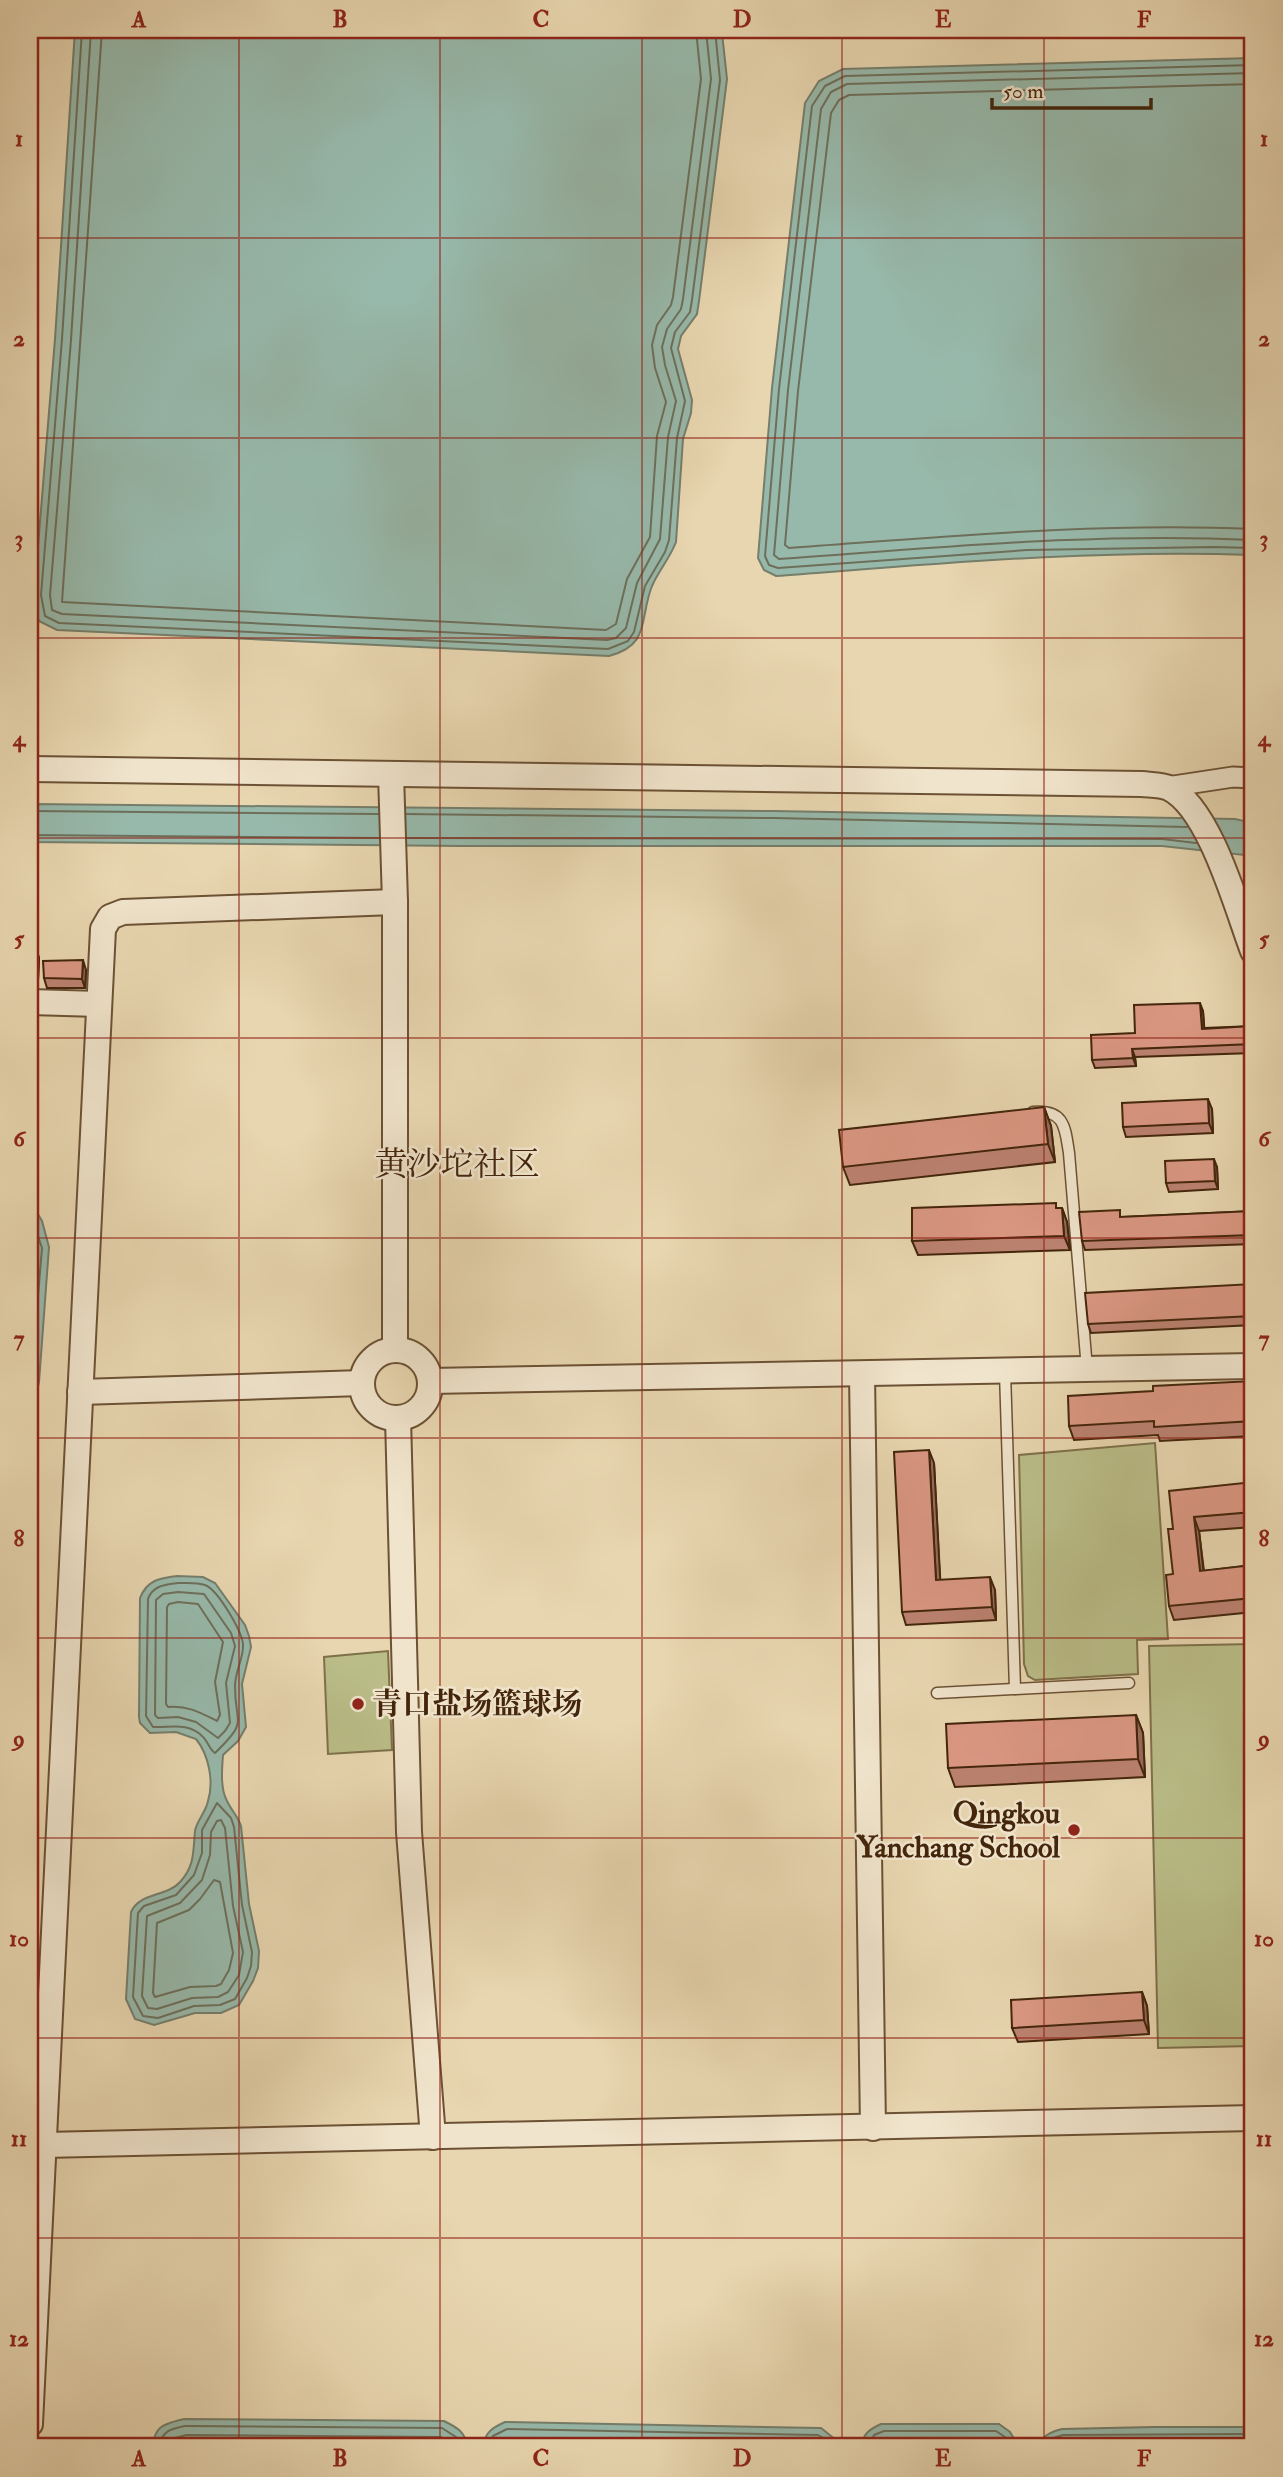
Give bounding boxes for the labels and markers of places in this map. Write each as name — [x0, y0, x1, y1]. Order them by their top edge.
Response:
place label: 青口盐场篮球场 — [372, 1686, 582, 1723]
marker: 青口盐场篮球场 — [350, 1696, 366, 1712]
place label: Qingkou Yanchang School — [856, 1795, 1060, 1866]
marker: Qingkou Yanchang School — [1066, 1822, 1082, 1838]

